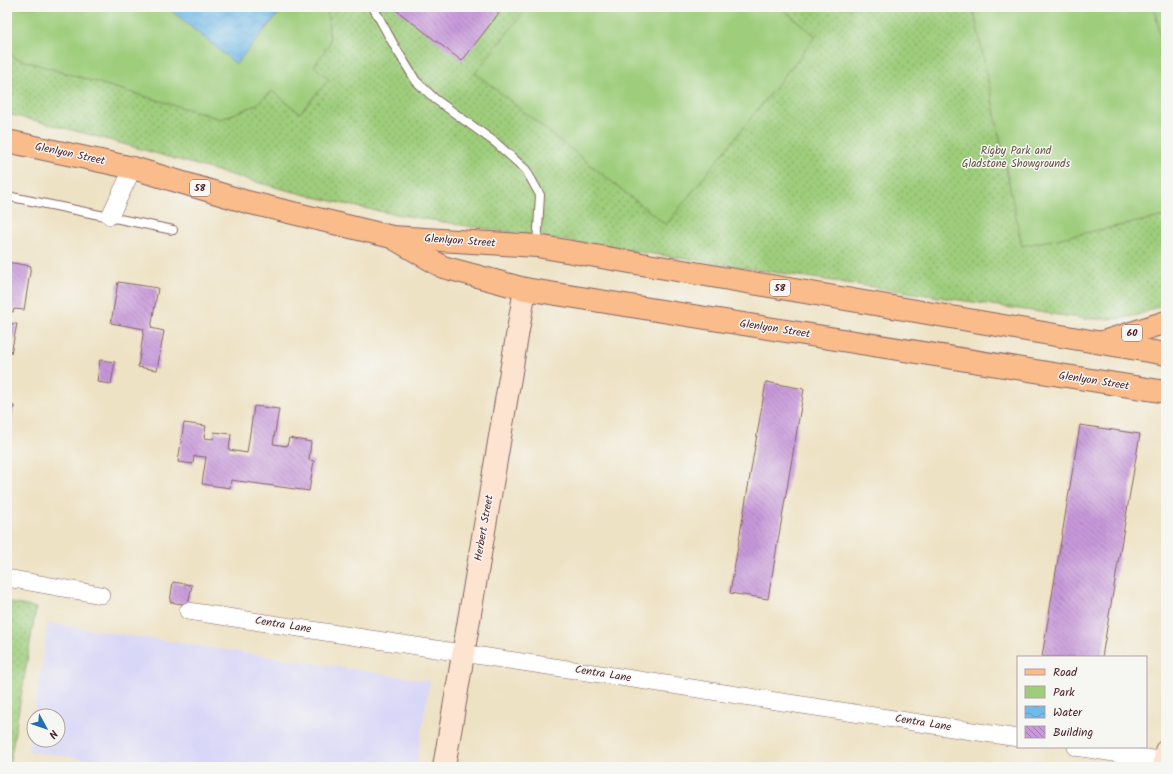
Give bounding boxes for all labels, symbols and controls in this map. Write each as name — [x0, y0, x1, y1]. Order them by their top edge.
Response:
street label: Glenlyon Street — [33, 138, 107, 170]
park label: Rigby Park and Gladstone Showgrounds — [962, 142, 1071, 173]
road number: 58 — [190, 180, 210, 196]
street label: Glenlyon Street — [424, 230, 497, 253]
road number: 58 — [770, 280, 790, 296]
street label: Glenlyon Street — [738, 315, 812, 344]
road number: 60 — [1122, 325, 1142, 341]
street label: Glenlyon Street — [1057, 367, 1131, 396]
street label: Herbert Street — [469, 493, 499, 563]
street label: Centra Lane — [254, 612, 313, 638]
legend — [1017, 656, 1147, 748]
street label: Centra Lane — [574, 661, 633, 687]
text: Road — [1053, 663, 1078, 682]
text: Park — [1053, 683, 1075, 702]
text: Water — [1053, 703, 1083, 722]
north arrow — [26, 708, 66, 748]
street label: Centra Lane — [894, 710, 953, 736]
text: Building — [1053, 723, 1093, 742]
text: N — [44, 725, 62, 742]

